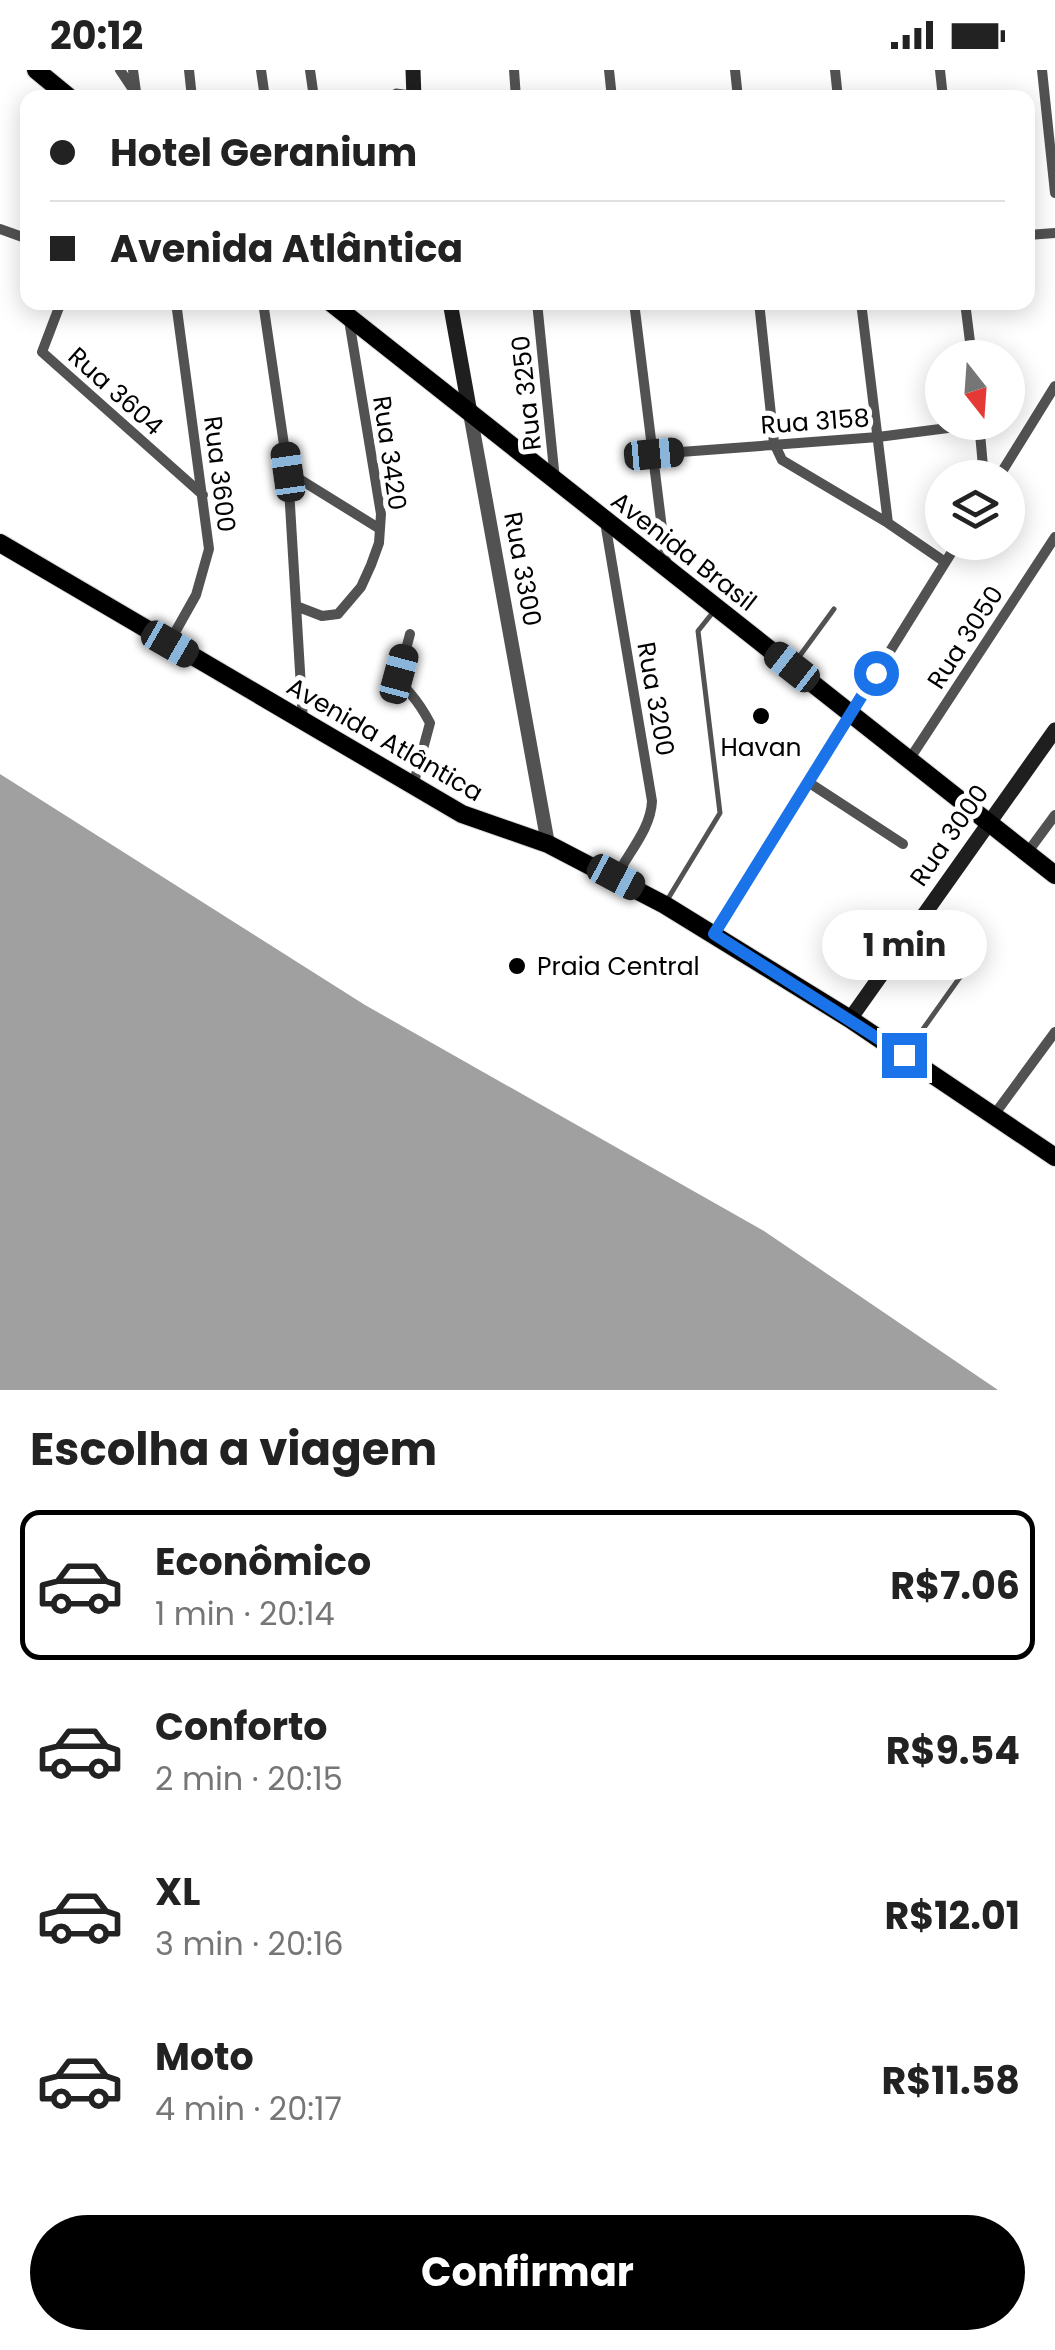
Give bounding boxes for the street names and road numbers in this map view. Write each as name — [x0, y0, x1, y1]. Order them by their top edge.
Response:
street label: Rua 3250 — [503, 334, 550, 452]
street label: Rua 3604 — [61, 339, 171, 443]
street label: Rua 3420 — [364, 394, 415, 513]
street label: Rua 3158 — [759, 400, 871, 443]
street label: Rua 3600 — [195, 414, 244, 534]
street label: Avenida Brasil — [604, 483, 764, 619]
street label: Rua 3300 — [495, 509, 550, 629]
street label: Rua 3050 — [919, 579, 1012, 696]
street label: Rua 3200 — [628, 639, 683, 759]
street label: Avenida Atlântica — [280, 669, 489, 810]
street label: Rua 3000 — [902, 777, 997, 893]

